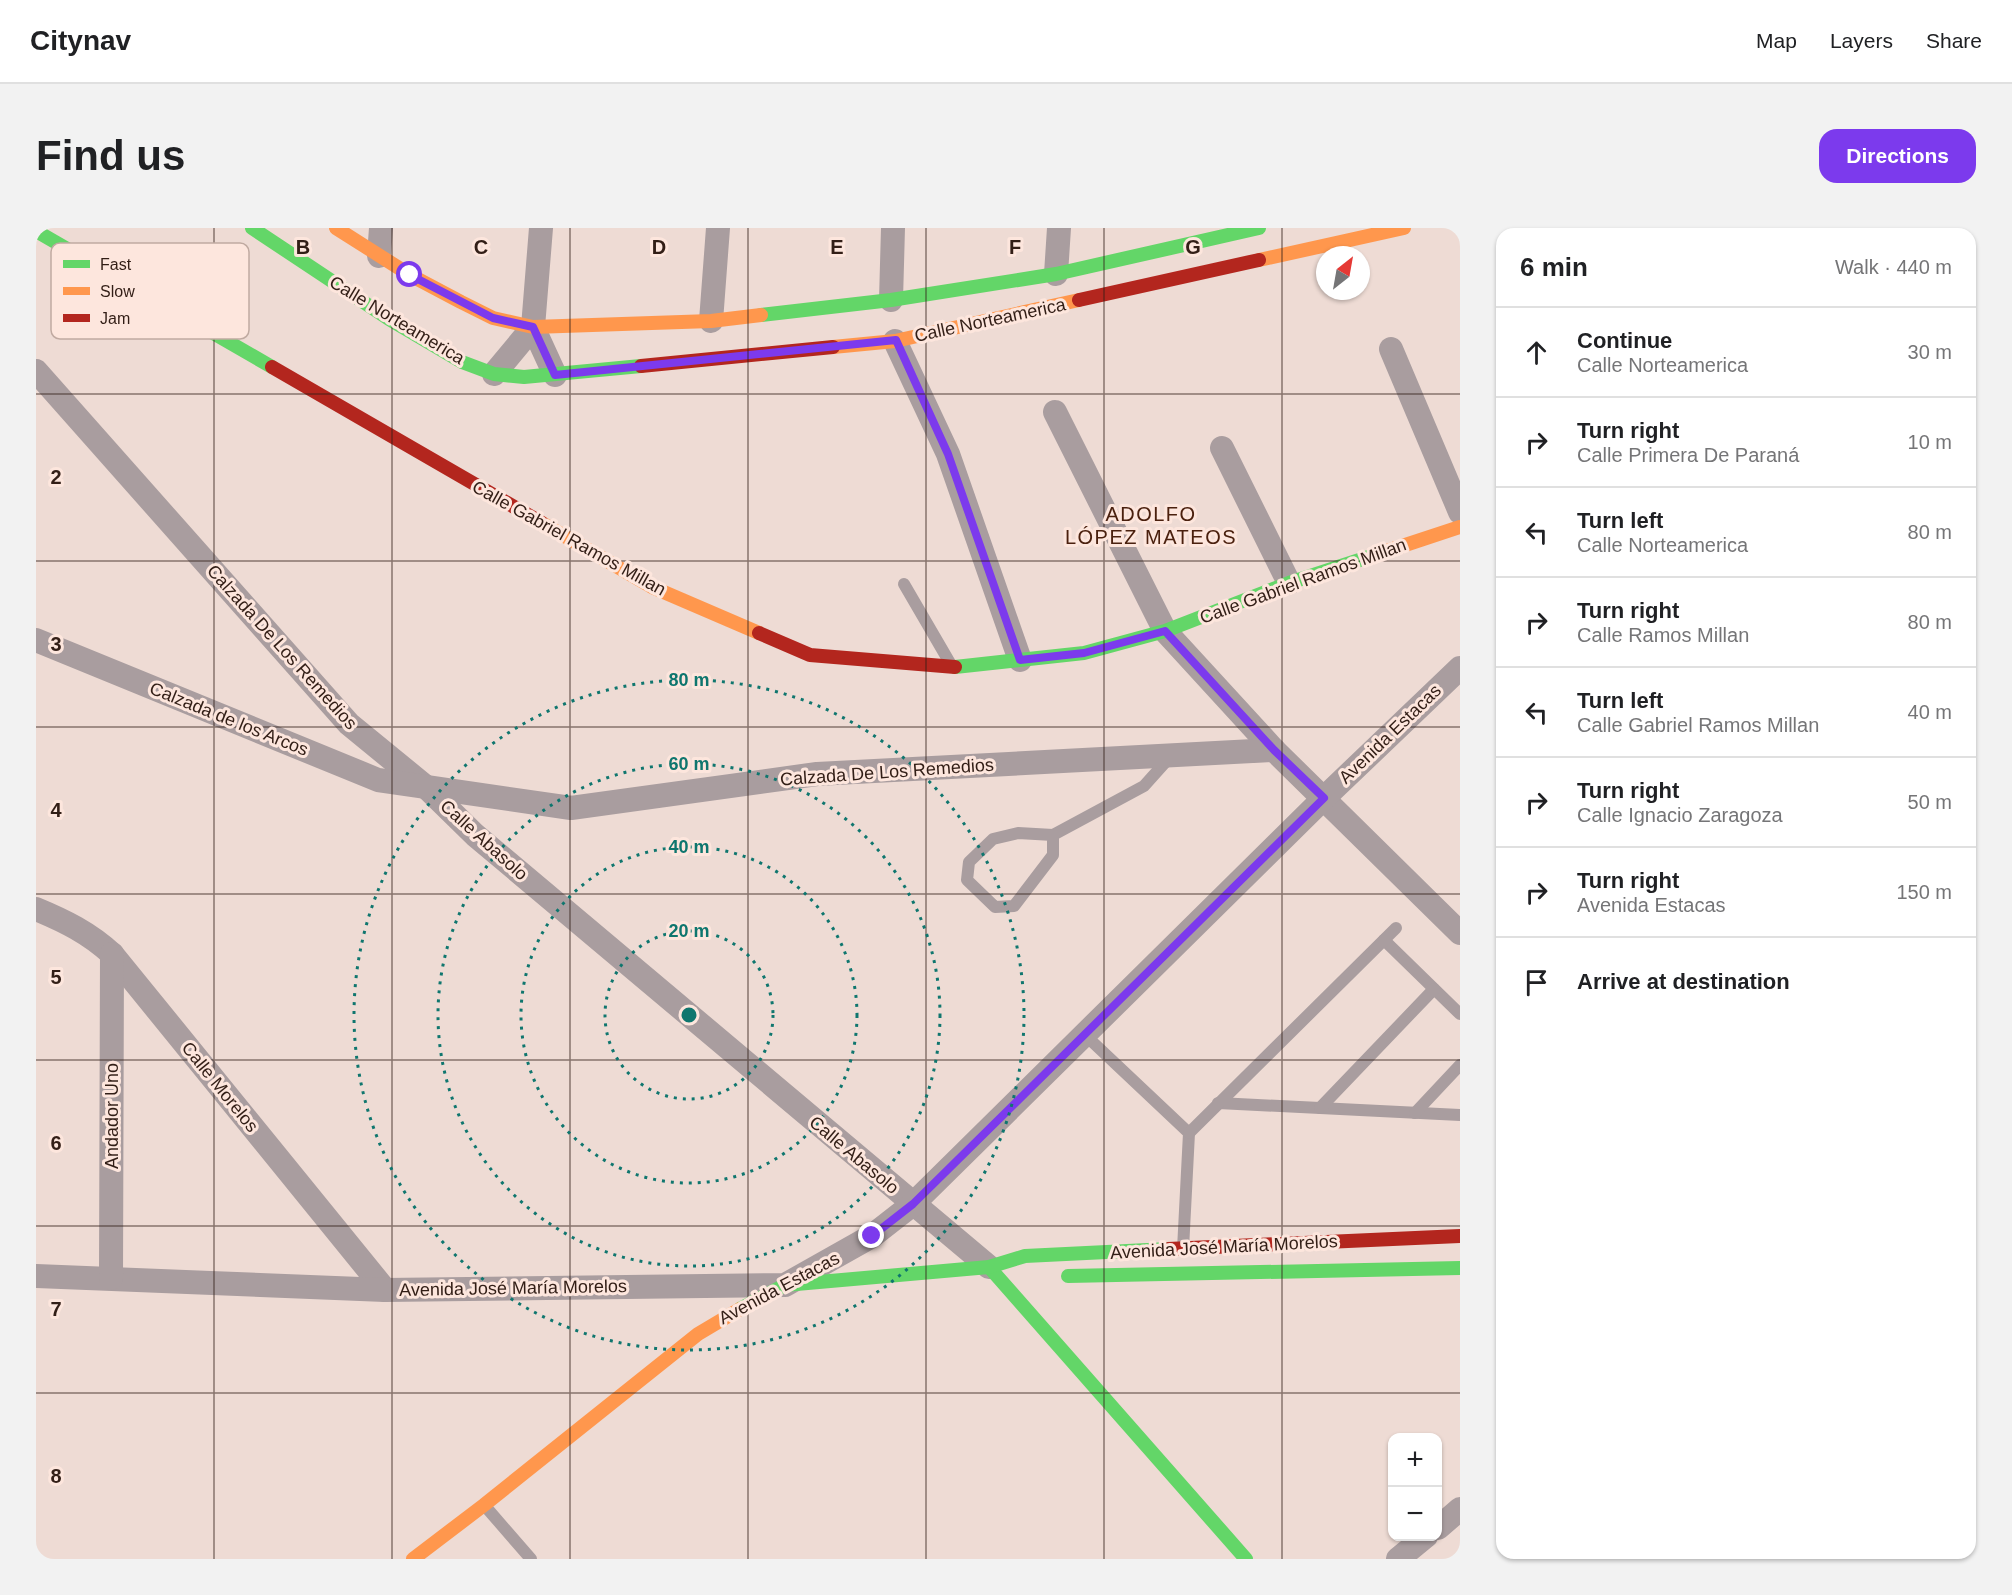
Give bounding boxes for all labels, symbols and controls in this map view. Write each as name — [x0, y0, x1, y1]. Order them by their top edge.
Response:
text: Citynav — [30, 25, 131, 56]
text: Map — [1756, 29, 1797, 52]
text: Layers — [1830, 29, 1893, 52]
text: Share — [1926, 29, 1982, 52]
button: Directions — [1819, 129, 1976, 183]
text: Find us — [36, 132, 185, 179]
text: B — [296, 236, 310, 258]
text: C — [474, 236, 488, 258]
text: D — [652, 236, 666, 258]
text: E — [830, 236, 844, 258]
text: F — [1009, 236, 1021, 258]
text: G — [1185, 236, 1201, 258]
legend — [51, 243, 249, 339]
north arrow — [1316, 246, 1370, 300]
text: 6 min — [1520, 252, 1588, 282]
text: Fast — [100, 256, 132, 273]
text: Walk · 440 m — [1835, 256, 1952, 278]
route start — [396, 261, 422, 287]
street label: Calle Norteamerica — [326, 272, 469, 369]
text: Slow — [100, 283, 135, 300]
street label: Calle Norteamerica — [913, 294, 1068, 346]
text: Jam — [100, 310, 130, 327]
text: Continue — [1577, 328, 1672, 353]
icon: ahead — [1520, 336, 1553, 369]
text: 30 m — [1908, 341, 1952, 363]
text: Calle Norteamerica — [1577, 354, 1748, 376]
text: Turn right — [1577, 418, 1679, 443]
icon: right — [1520, 426, 1553, 459]
text: 10 m — [1908, 431, 1952, 453]
text: Calle Primera De Paraná — [1577, 444, 1799, 466]
text: 2 — [50, 466, 62, 488]
street label: Calle Gabriel Ramos Millan — [469, 476, 669, 600]
district label: ADOLFO LÓPEZ MATEOS — [1065, 503, 1237, 548]
text: Turn left — [1577, 508, 1663, 533]
icon: left — [1520, 516, 1553, 549]
text: 80 m — [1908, 521, 1952, 543]
street label: Calle Gabriel Ramos Millan — [1197, 534, 1409, 628]
text: Calle Norteamerica — [1577, 534, 1748, 556]
street label: Calzada De Los Remedios — [203, 561, 361, 733]
text: Turn right — [1577, 598, 1679, 623]
icon: right — [1520, 606, 1553, 639]
text: 80 m — [1908, 611, 1952, 633]
text: Calle Ramos Millan — [1577, 624, 1749, 646]
text: 3 — [50, 633, 62, 655]
text: 80 m — [668, 670, 710, 690]
street label: Calzada de los Arcos — [147, 678, 311, 760]
street label: Avenida Estacas — [1335, 680, 1445, 788]
text: Turn left — [1577, 688, 1663, 713]
icon: left — [1520, 696, 1553, 729]
text: 40 m — [1908, 701, 1952, 723]
text: Calle Gabriel Ramos Millan — [1577, 714, 1819, 736]
text: 60 m — [668, 754, 710, 774]
street label: Calzada De Los Remedios — [780, 755, 994, 789]
text: Turn right — [1577, 778, 1679, 803]
icon: right — [1520, 786, 1553, 819]
text: 50 m — [1908, 791, 1952, 813]
street label: Calle Abasolo — [436, 796, 532, 884]
text: 4 — [50, 799, 62, 821]
text: Calle Ignacio Zaragoza — [1577, 804, 1783, 826]
text: 40 m — [668, 837, 710, 857]
text: Turn right — [1577, 868, 1679, 893]
icon: right — [1520, 876, 1553, 909]
text: 150 m — [1896, 881, 1952, 903]
text: Avenida Estacas — [1577, 894, 1726, 916]
text: 20 m — [668, 921, 710, 941]
text: 5 — [50, 966, 62, 988]
icon: arrive — [1520, 966, 1553, 999]
text: Arrive at destination — [1577, 969, 1790, 994]
centre of rings — [679, 1005, 699, 1025]
street label: Calle Morelos — [178, 1038, 262, 1136]
street label: Andador Uno — [102, 1063, 122, 1169]
street label: Calle Abasolo — [805, 1112, 903, 1198]
text: 6 — [50, 1132, 62, 1154]
route end — [858, 1222, 884, 1248]
street label: Avenida José María Morelos — [1110, 1231, 1338, 1263]
street label: Avenida Estacas — [715, 1248, 843, 1328]
street label: Avenida José María Morelos — [399, 1276, 627, 1300]
text: 7 — [50, 1298, 62, 1320]
map controls — [1388, 1433, 1442, 1541]
button: + — [1388, 1433, 1442, 1487]
text: 8 — [50, 1465, 62, 1487]
button: − — [1388, 1487, 1442, 1541]

